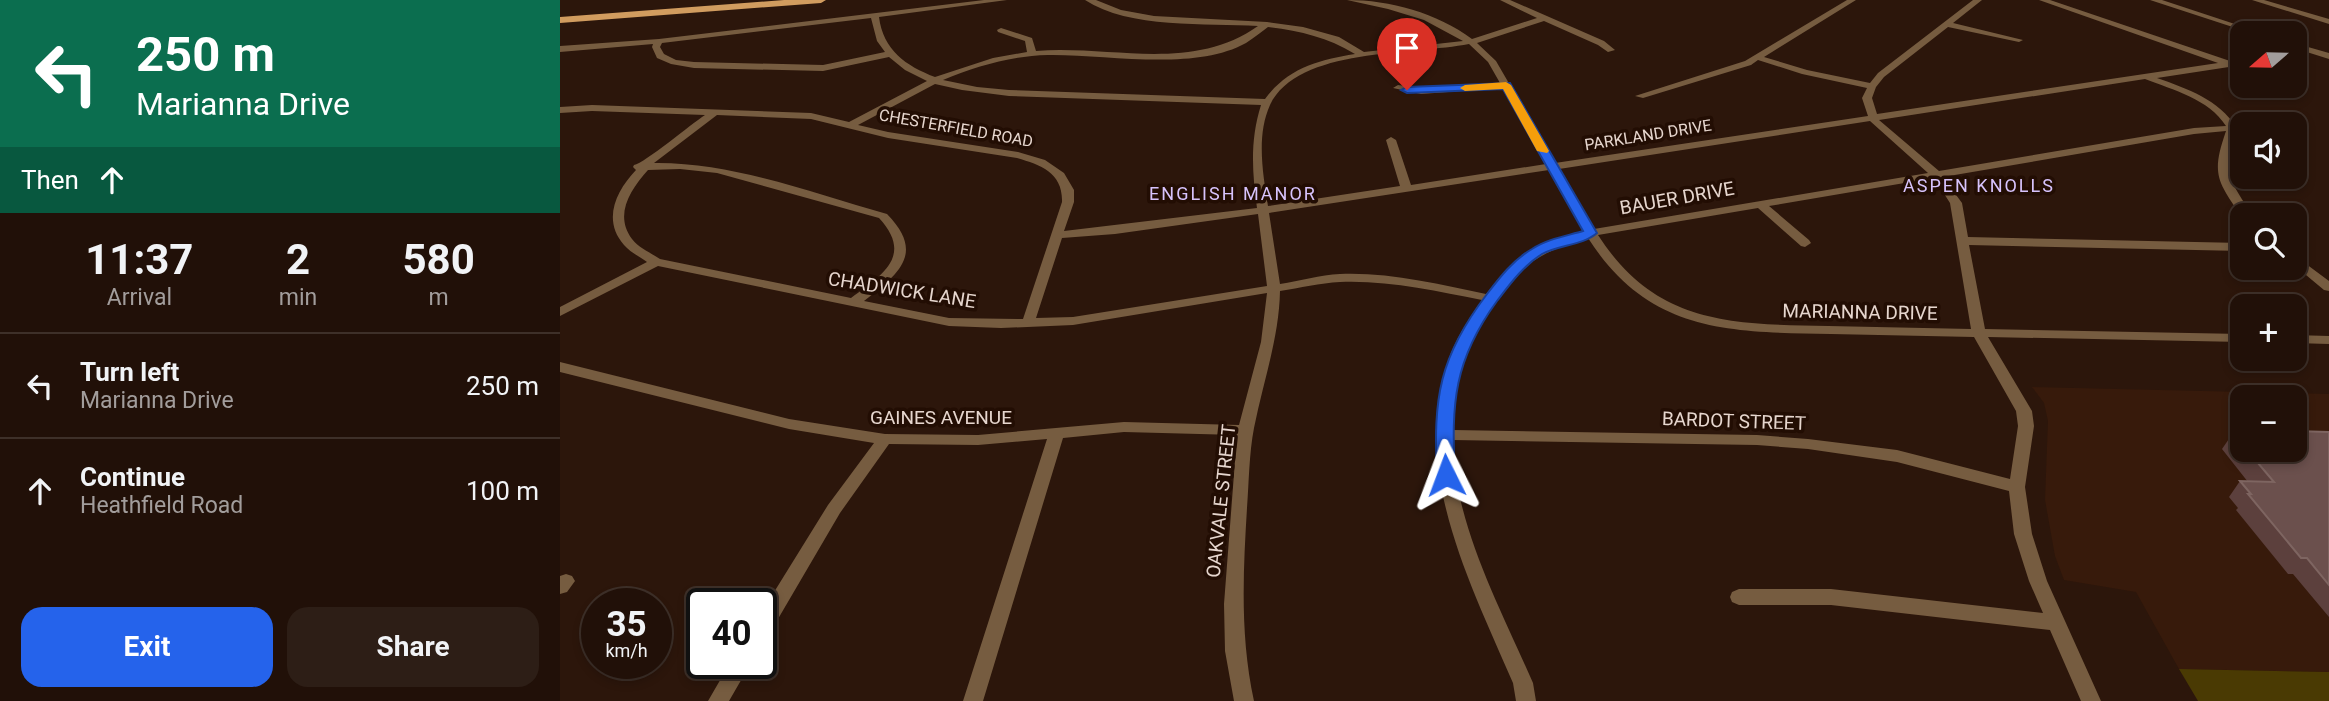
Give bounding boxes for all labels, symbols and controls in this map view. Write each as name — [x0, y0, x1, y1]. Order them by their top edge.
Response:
pin — [1377, 18, 1437, 90]
north arrow — [2230, 21, 2306, 98]
map controls — [2230, 21, 2307, 462]
text: 250 m — [136, 26, 275, 83]
icon: left — [21, 28, 112, 119]
icon: arrive — [1388, 29, 1426, 67]
text: Marianna Drive — [136, 85, 350, 123]
street label: CHESTERFIELD ROAD — [878, 105, 1034, 151]
button: sound — [2230, 112, 2307, 189]
street label: PARKLAND DRIVE — [1583, 116, 1713, 154]
icon: ahead — [93, 161, 131, 199]
text: Then — [21, 165, 79, 195]
district label: ASPEN KNOLLS — [1903, 175, 2055, 196]
street label: BAUER DRIVE — [1618, 177, 1736, 219]
district label: ENGLISH MANOR — [1149, 183, 1317, 204]
button: search — [2230, 203, 2307, 280]
text: 11:37 — [85, 235, 193, 284]
text: 2 — [286, 235, 310, 284]
text: 580 — [402, 235, 475, 284]
street label: CHADWICK LANE — [827, 267, 978, 313]
text: Arrival — [107, 284, 172, 311]
text: min — [279, 284, 317, 311]
text: m — [429, 284, 449, 311]
button: + — [2230, 294, 2307, 371]
street label: MARIANNA DRIVE — [1782, 299, 1938, 325]
text: Turn left — [80, 357, 179, 387]
icon: left — [21, 367, 59, 405]
text: 250 m — [466, 371, 539, 401]
button: − — [2230, 385, 2307, 462]
text: Marianna Drive — [80, 387, 234, 414]
street label: GAINES AVENUE — [870, 406, 1012, 429]
street label: BARDOT STREET — [1661, 407, 1807, 435]
street label: OAKVALE STREET — [1202, 423, 1240, 579]
position arrow — [1409, 438, 1483, 512]
text: Continue — [80, 462, 185, 492]
icon: ahead — [21, 472, 59, 510]
text: 100 m — [466, 476, 539, 506]
text: Heathfield Road — [80, 492, 243, 519]
speed limit sign: 40 — [686, 588, 777, 679]
text: 35 — [606, 604, 647, 645]
button: Exit — [21, 607, 273, 687]
button: Share — [287, 607, 539, 687]
text: km/h — [605, 640, 648, 661]

